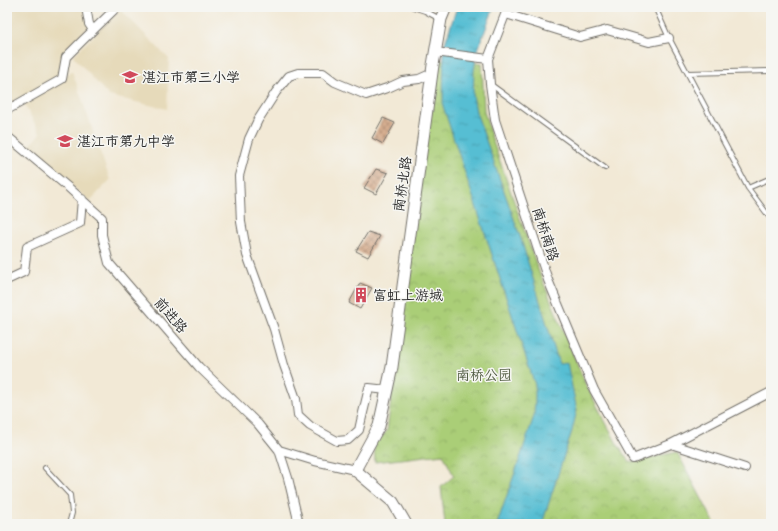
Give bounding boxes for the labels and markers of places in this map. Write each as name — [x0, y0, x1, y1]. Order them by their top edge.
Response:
school or university icon: 湛江市第三小学 — [121, 68, 139, 86]
place label: 湛江市第三小学 — [142, 69, 240, 86]
school or university icon: 湛江市第九中学 — [56, 132, 74, 150]
place label: 湛江市第九中学 — [77, 133, 175, 150]
building icon: 富虹上游城 — [352, 286, 370, 304]
place label: 富虹上游城 — [373, 287, 443, 304]

